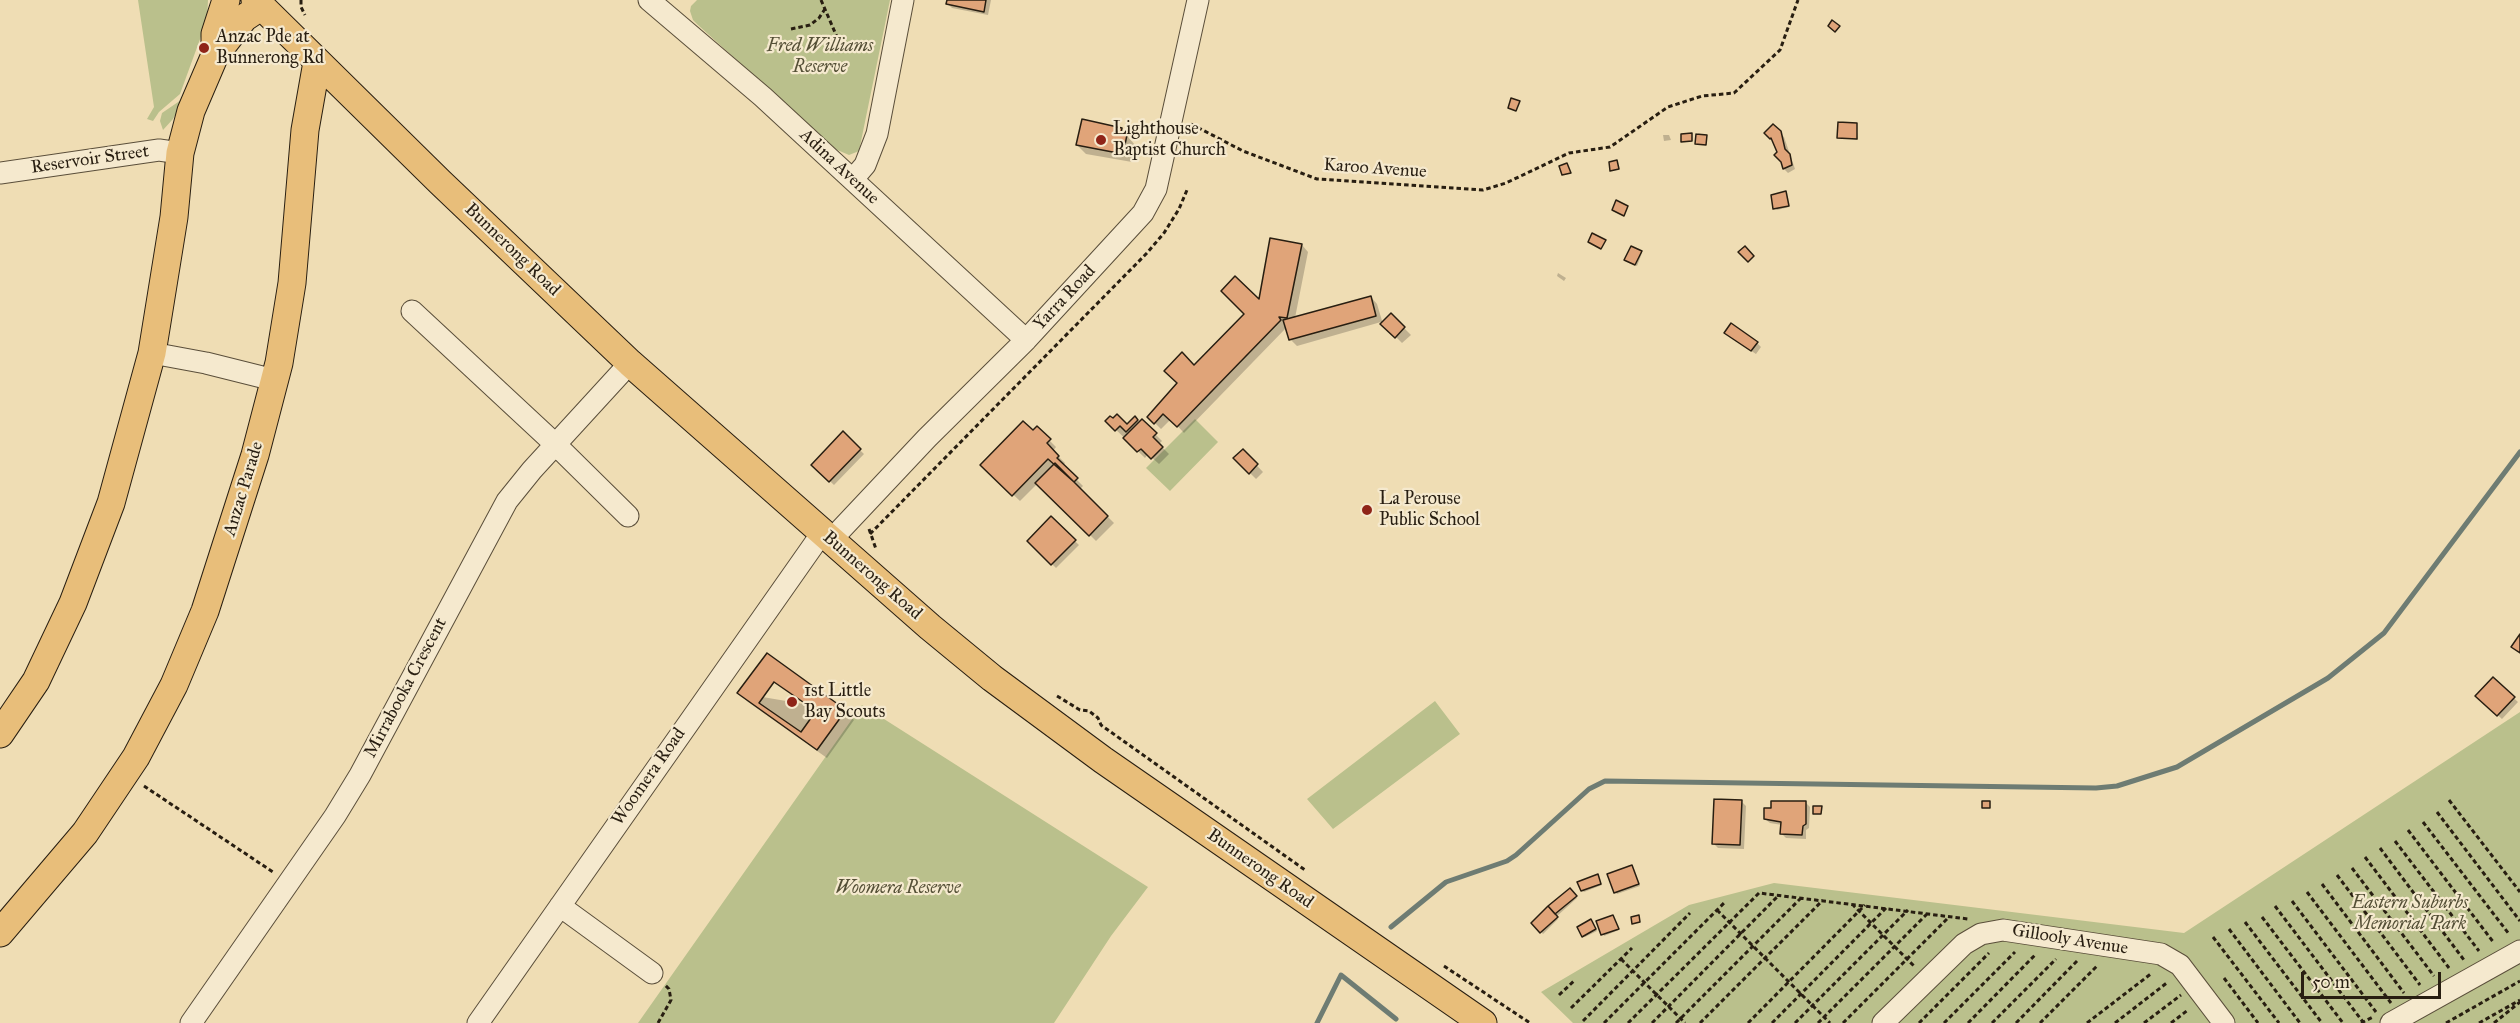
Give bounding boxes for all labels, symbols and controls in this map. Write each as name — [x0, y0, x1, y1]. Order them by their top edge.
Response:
place label: Anzac Pde at Bunnerong Rd — [216, 27, 324, 70]
park label: Fred Williams Reserve — [767, 36, 873, 78]
marker: Anzac Pde at Bunnerong Rd — [197, 41, 211, 55]
place label: Lighthouse Baptist Church — [1113, 119, 1226, 162]
street label: Adina Avenue — [795, 125, 883, 209]
marker: Lighthouse Baptist Church — [1094, 133, 1108, 147]
street label: Reservoir Street — [30, 141, 150, 179]
street label: Karoo Avenue — [1323, 155, 1427, 183]
street label: Bunnerong Road — [460, 199, 564, 301]
street label: Yarra Road — [1029, 261, 1101, 335]
street label: Anzac Parade — [219, 439, 269, 539]
place label: La Perouse Public School — [1379, 489, 1480, 532]
marker: La Perouse Public School — [1360, 503, 1374, 517]
street label: Bunnerong Road — [818, 527, 926, 625]
street label: Mirrabooka Crescent — [360, 614, 452, 762]
place label: 1st Little Bay Scouts — [804, 681, 885, 724]
marker: 1st Little Bay Scouts — [785, 695, 799, 709]
street label: Woomera Road — [608, 724, 690, 830]
street label: Bunnerong Road — [1203, 824, 1317, 914]
park label: Woomera Reserve — [835, 878, 961, 900]
park label: Eastern Suburbs Memorial Park — [2352, 893, 2468, 936]
street label: Gillooly Avenue — [2011, 920, 2129, 960]
scale bar — [2304, 960, 2444, 998]
text: 50 m — [2312, 971, 2350, 993]

